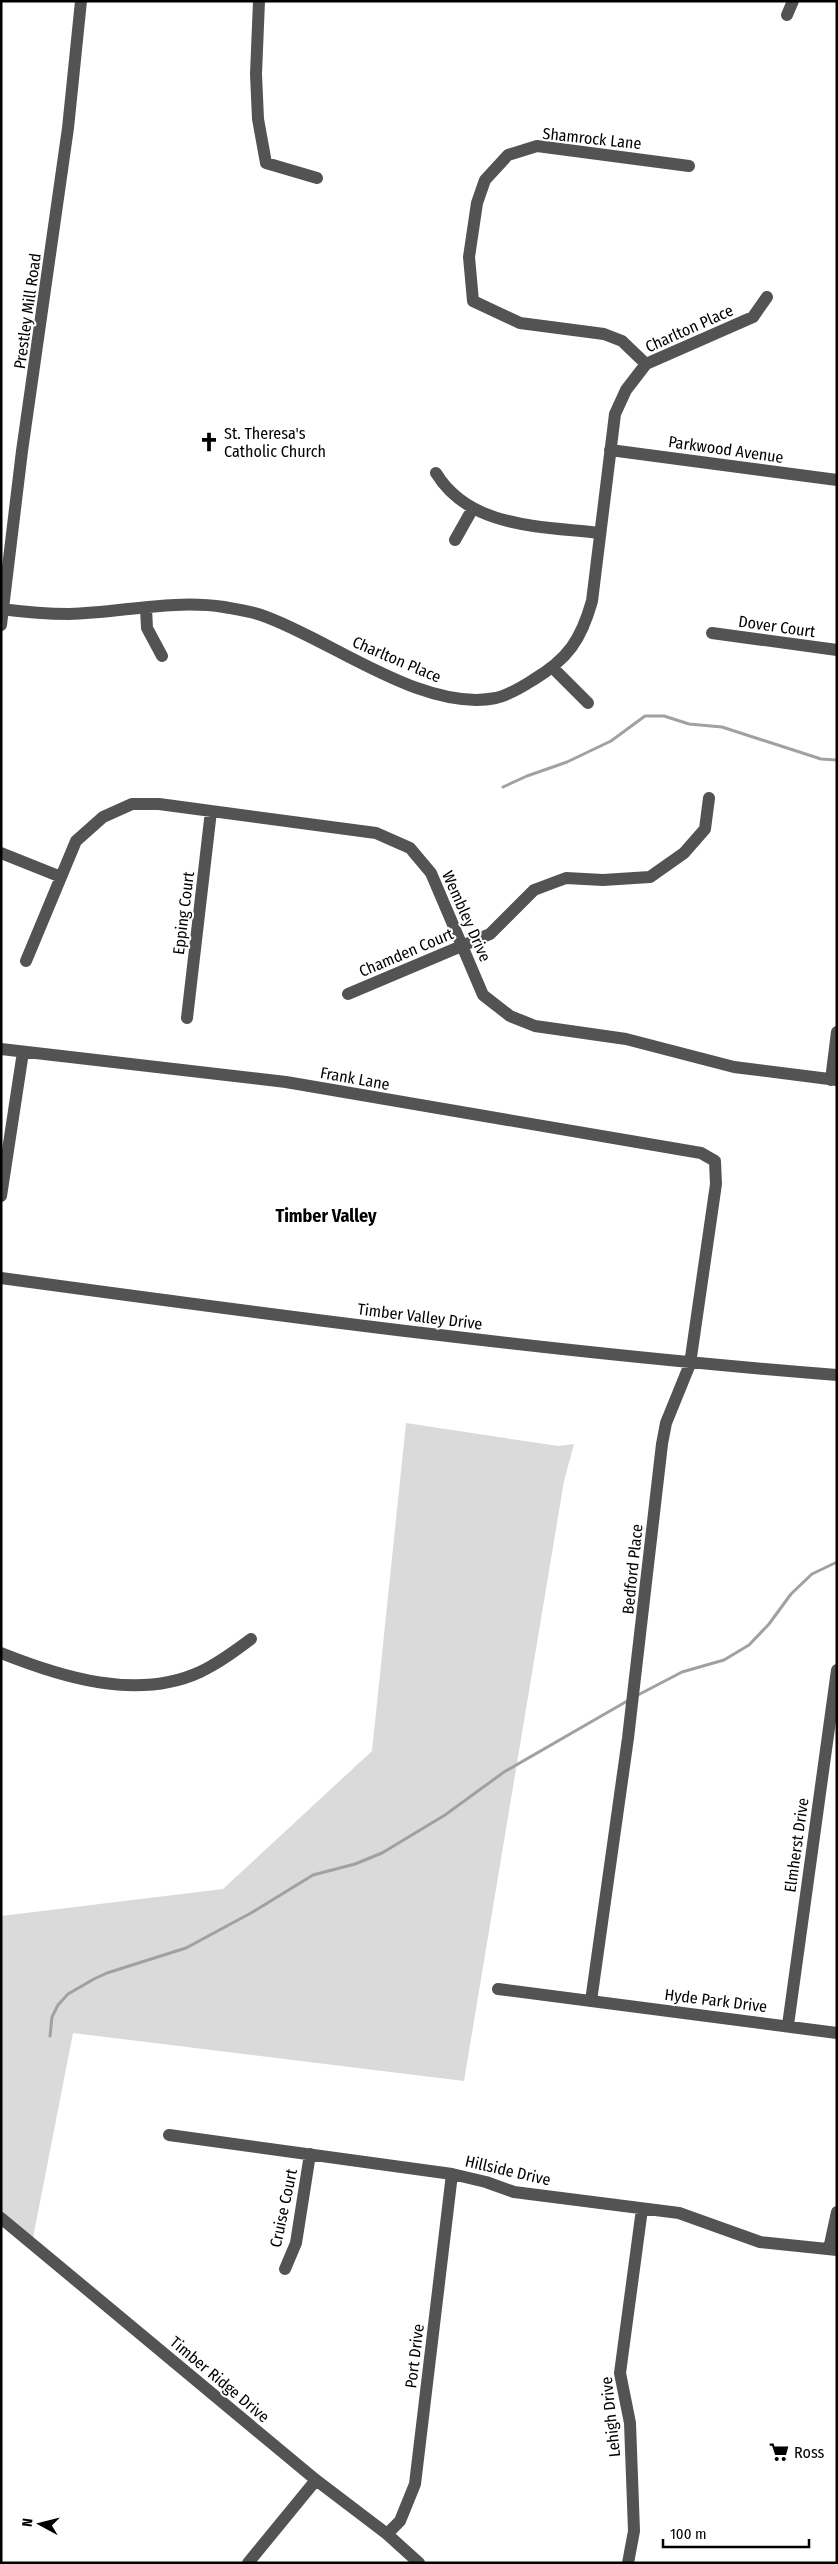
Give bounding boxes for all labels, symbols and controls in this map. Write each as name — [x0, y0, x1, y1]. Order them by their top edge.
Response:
street label: Shamrock Lane — [542, 124, 642, 153]
street label: Prestley Mill Road — [10, 252, 45, 370]
street label: Charlton Place — [642, 301, 736, 356]
place label: St. Theresa's Catholic Church — [224, 424, 326, 461]
church icon: St. Theresa's Catholic Church — [198, 431, 220, 453]
street label: Parkwood Avenue — [667, 432, 785, 467]
street label: Dover Court — [737, 612, 817, 641]
street label: Charlton Place — [350, 632, 444, 687]
street label: Wembley Drive — [438, 868, 495, 965]
street label: Epping Court — [169, 870, 198, 956]
street label: Chamden Court — [356, 924, 457, 981]
street label: Frank Lane — [319, 1063, 391, 1094]
district label: Timber Valley — [275, 1205, 377, 1227]
street label: Timber Valley Drive — [356, 1299, 484, 1334]
street label: Bedford Place — [618, 1523, 647, 1615]
street label: Elmherst Drive — [780, 1796, 813, 1894]
street label: Hyde Park Drive — [664, 1985, 768, 2016]
street label: Hillside Drive — [463, 2151, 553, 2190]
street label: Cruise Court — [266, 2166, 301, 2249]
street label: Port Drive — [401, 2323, 428, 2389]
street label: Timber Ridge Drive — [166, 2332, 273, 2426]
street label: Lehigh Drive — [597, 2376, 624, 2458]
supermarket icon: Ross — [768, 2441, 790, 2463]
place label: Ross — [794, 2443, 825, 2462]
north arrow — [15, 2499, 65, 2549]
scale bar — [663, 2516, 809, 2548]
text: N — [19, 2517, 37, 2528]
text: 100 m — [670, 2525, 707, 2543]

